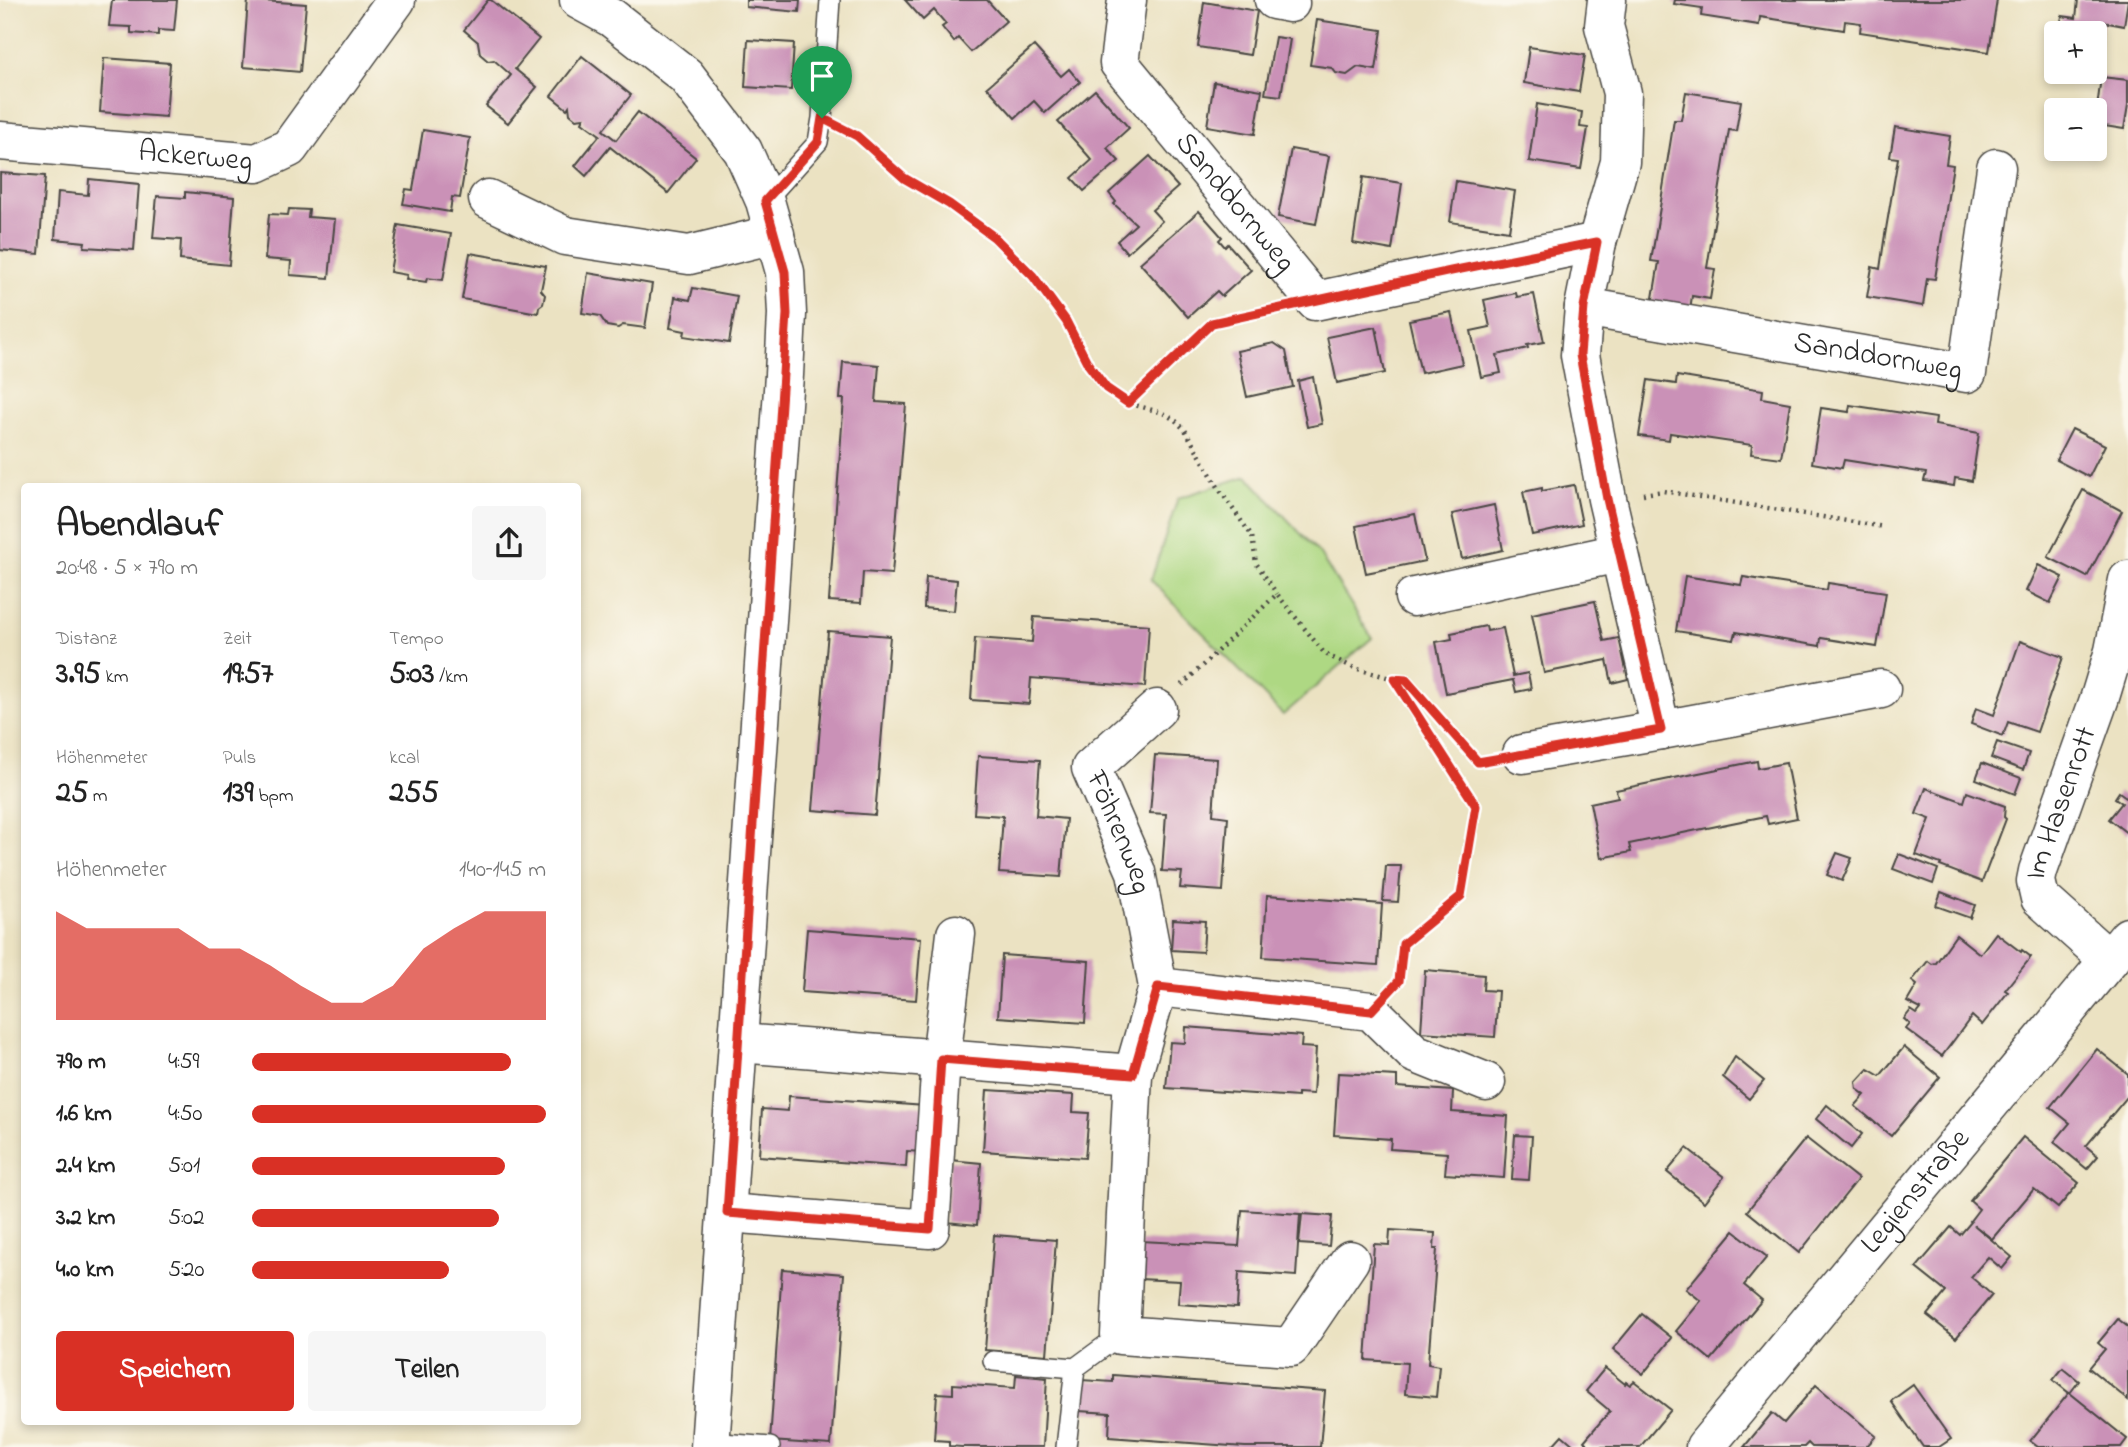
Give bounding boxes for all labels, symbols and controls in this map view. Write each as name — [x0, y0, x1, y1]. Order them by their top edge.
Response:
map controls — [2044, 21, 2107, 161]
button: + — [2044, 21, 2107, 84]
pin — [792, 46, 852, 118]
icon: arrive — [803, 57, 841, 95]
button: − — [2044, 98, 2107, 161]
street label: Sanddornweg — [1163, 123, 1306, 283]
street label: Ackerweg — [136, 131, 254, 185]
street label: Sanddornweg — [1790, 321, 1965, 394]
text: Abendlauf — [56, 498, 223, 554]
button: share — [472, 506, 546, 580]
text: 20:48 · 5 × 790 m — [56, 552, 198, 585]
text: Distanz — [56, 626, 117, 653]
text: Zeit — [223, 626, 252, 653]
text: Tempo — [389, 626, 444, 653]
text: 3.95 — [56, 653, 101, 697]
text: 19:57 — [223, 653, 273, 697]
text: 5:03 — [389, 653, 434, 697]
text: km — [101, 664, 129, 691]
text: /km — [434, 664, 468, 691]
street label: Im Hasenrott — [2015, 721, 2110, 884]
text: Höhenmeter — [56, 745, 147, 772]
text: Puls — [223, 745, 256, 772]
text: kcal — [389, 745, 420, 772]
street label: Föhrenweg — [1073, 763, 1162, 898]
text: 25 — [56, 772, 88, 816]
text: 139 — [223, 772, 254, 816]
text: 255 — [389, 772, 439, 816]
text: m — [88, 783, 108, 810]
text: bpm — [254, 783, 294, 810]
text: Höhenmeter — [56, 854, 167, 887]
text: 140–145 m — [459, 854, 546, 887]
text: 790 m — [56, 1046, 106, 1079]
text: 4:59 — [168, 1046, 200, 1079]
text: 1.6 km — [56, 1098, 112, 1131]
text: 4:50 — [168, 1098, 203, 1131]
street label: Legienstraße — [1851, 1119, 1982, 1265]
text: 2.4 km — [56, 1150, 115, 1183]
text: 5:01 — [168, 1150, 200, 1183]
text: 3.2 km — [56, 1202, 115, 1235]
text: 5:02 — [168, 1202, 204, 1235]
text: 4.0 km — [56, 1254, 114, 1287]
text: 5:20 — [168, 1254, 204, 1287]
button: Speichern — [56, 1331, 294, 1411]
button: Teilen — [308, 1331, 546, 1411]

